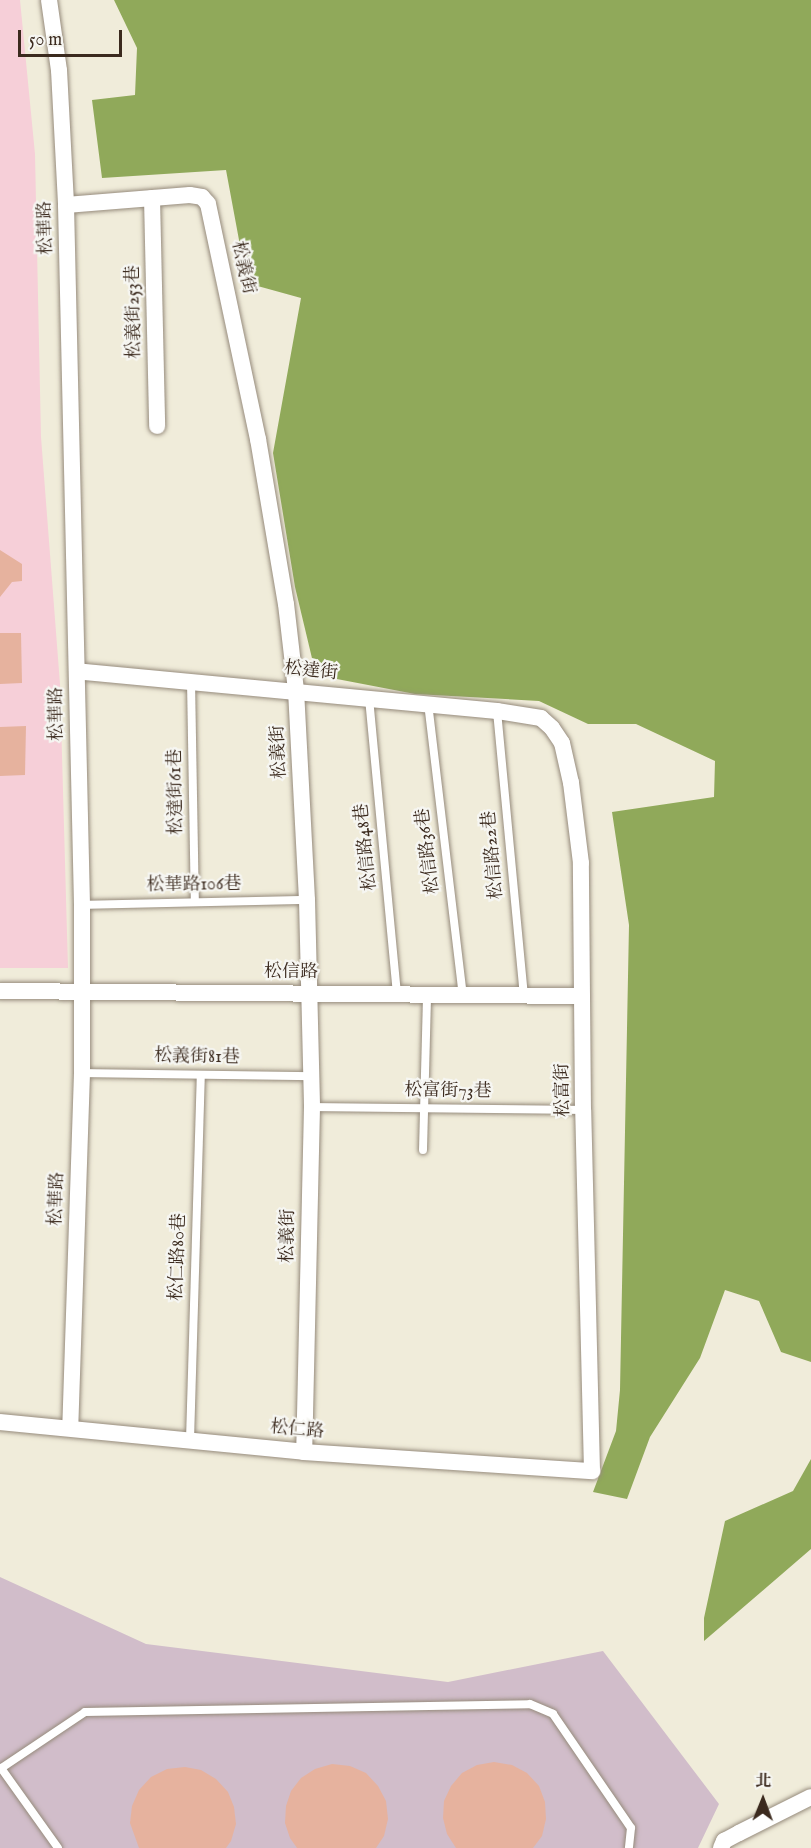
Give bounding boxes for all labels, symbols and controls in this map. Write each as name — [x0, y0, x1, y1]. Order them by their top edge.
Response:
scale bar — [21, 18, 124, 56]
text: 50 m — [29, 29, 62, 52]
street label: 松華路 — [35, 201, 59, 255]
street label: 松義街 — [225, 239, 259, 297]
street label: 松義街253巷 — [123, 265, 147, 359]
street label: 松達街 — [283, 658, 339, 686]
street label: 松華路 — [47, 687, 69, 741]
street label: 松義街 — [268, 724, 292, 780]
street label: 松達街61巷 — [165, 749, 189, 835]
street label: 松信路48巷 — [352, 802, 382, 892]
street label: 松信路36巷 — [413, 807, 445, 895]
street label: 松信路22巷 — [479, 810, 509, 900]
street label: 松華路106巷 — [146, 874, 242, 898]
street label: 松信路 — [264, 962, 318, 984]
street label: 松義街81巷 — [154, 1046, 240, 1070]
street label: 松富街 — [553, 1063, 575, 1117]
street label: 松富街73巷 — [404, 1080, 492, 1104]
street label: 松華路 — [46, 1172, 70, 1226]
street label: 松義街 — [278, 1209, 300, 1263]
street label: 松仁路80巷 — [167, 1213, 191, 1301]
street label: 松仁路 — [269, 1418, 325, 1444]
north arrow — [733, 1770, 793, 1830]
text: 北 — [755, 1772, 771, 1792]

